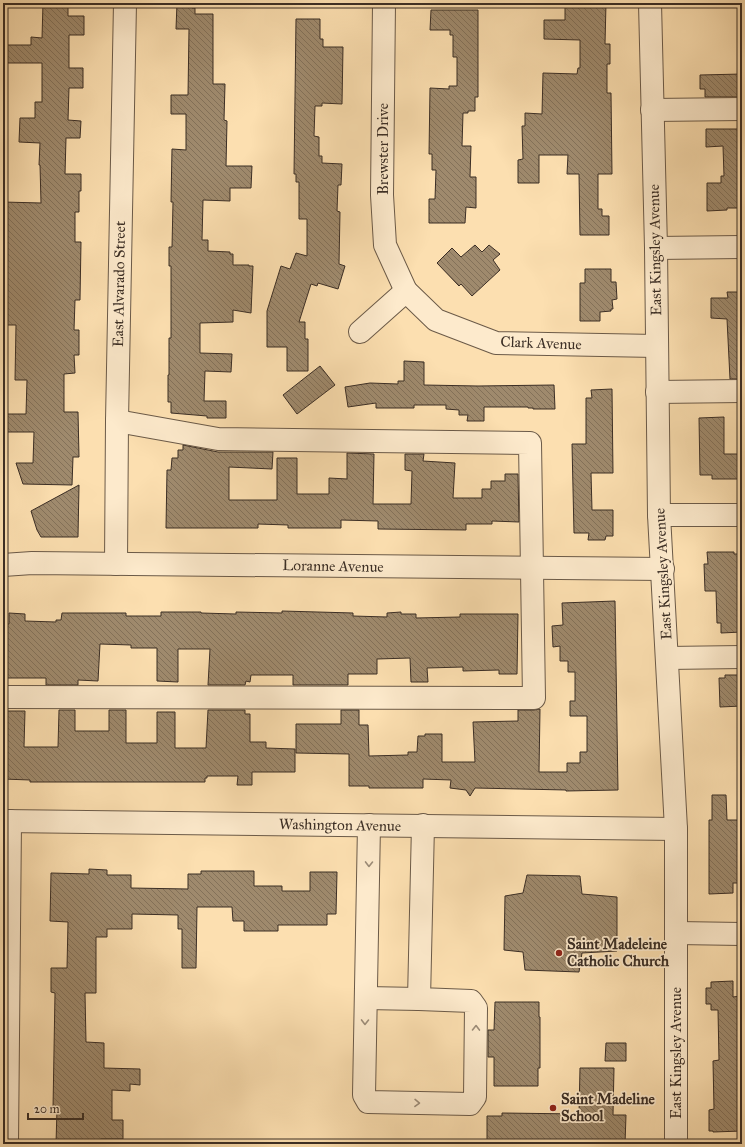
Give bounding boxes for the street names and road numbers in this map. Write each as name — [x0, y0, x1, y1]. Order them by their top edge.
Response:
street label: Brewster Drive — [374, 103, 392, 195]
street label: East Kingsley Avenue — [645, 184, 665, 316]
street label: East Alvarado Street — [109, 220, 129, 347]
street label: Clark Avenue — [500, 333, 582, 353]
street label: East Kingsley Avenue — [651, 508, 675, 640]
street label: Loranne Avenue — [282, 556, 384, 576]
street label: Washington Avenue — [279, 815, 401, 835]
street label: East Kingsley Avenue — [667, 987, 685, 1119]

